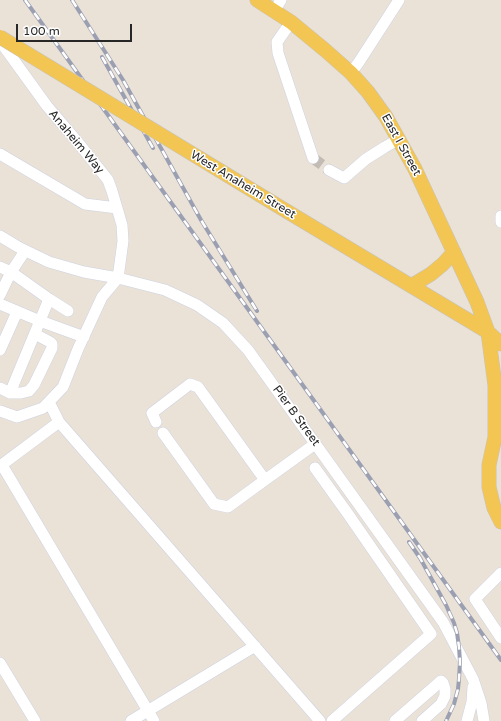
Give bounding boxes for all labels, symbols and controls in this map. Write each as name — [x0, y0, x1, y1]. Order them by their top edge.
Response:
scale bar — [18, 16, 134, 42]
text: 100 m — [23, 24, 60, 38]
street label: Anaheim Way — [45, 107, 107, 177]
street label: East I Street — [378, 112, 424, 178]
street label: West Anaheim Street — [188, 148, 298, 222]
street label: Pier B Street — [269, 383, 323, 449]

